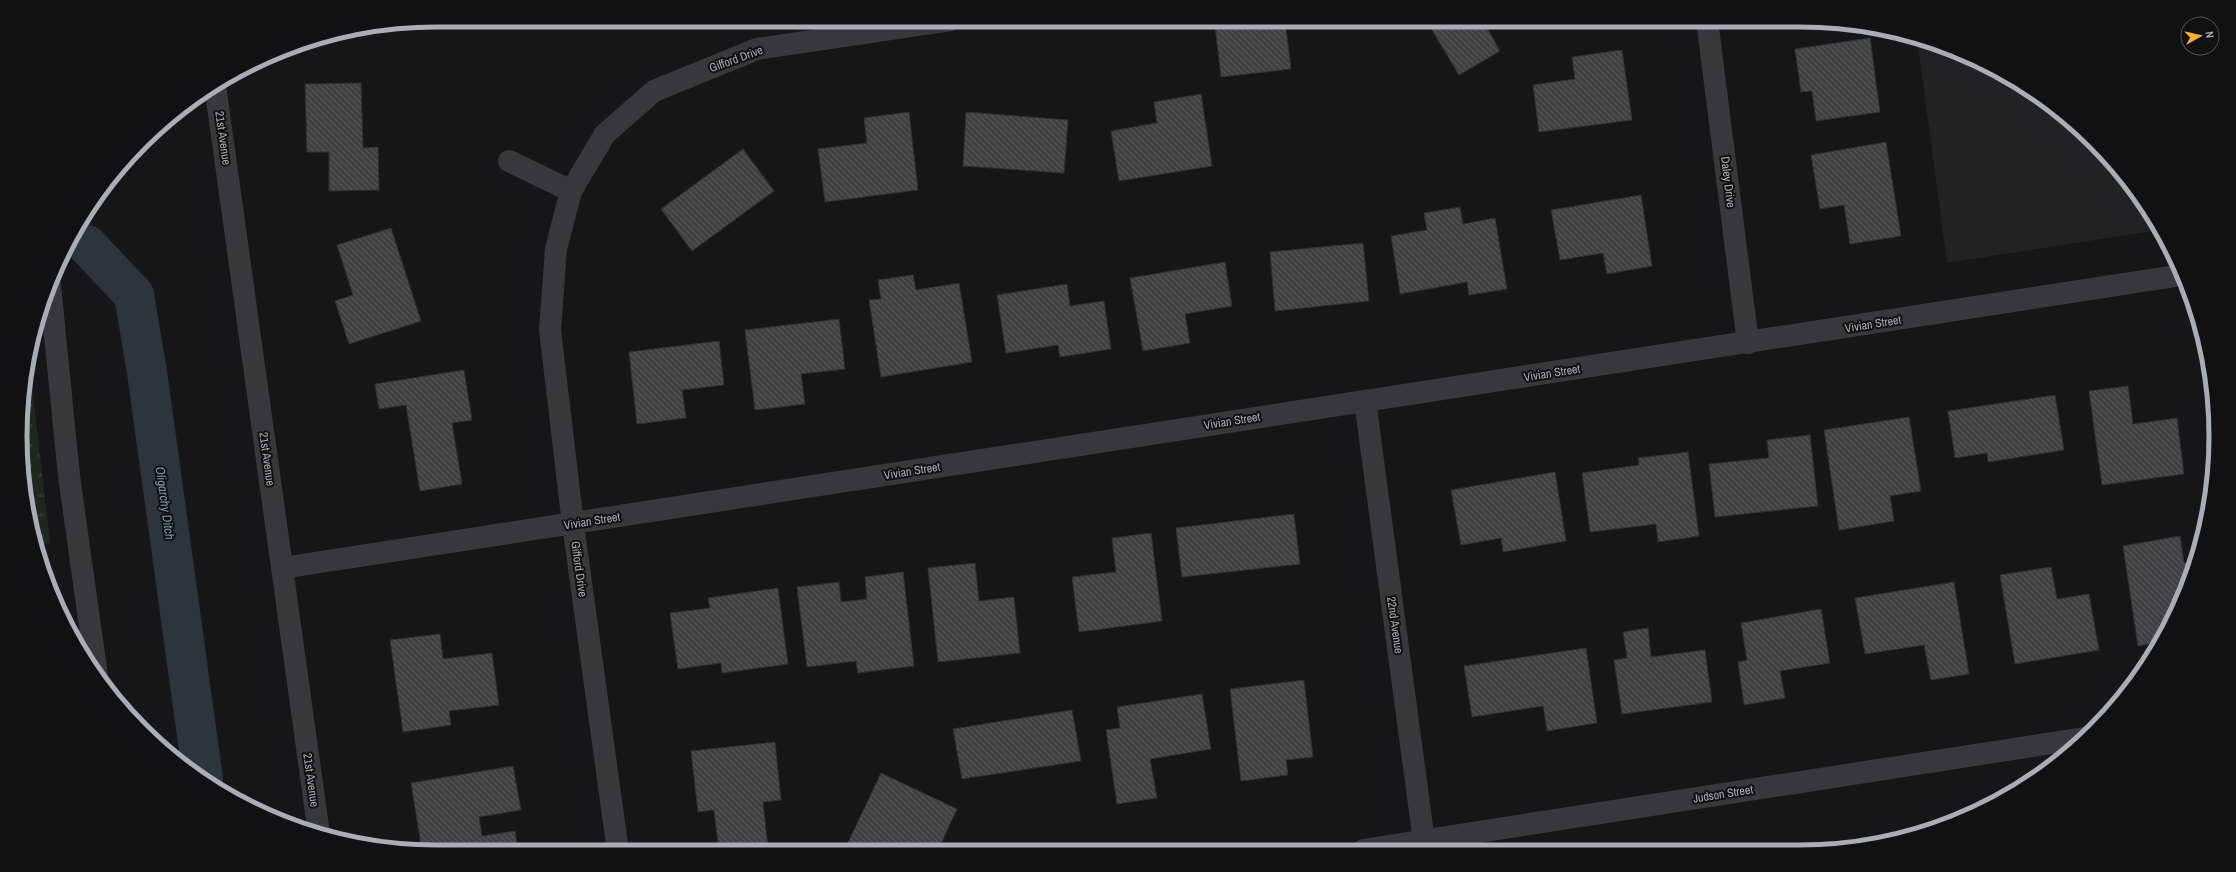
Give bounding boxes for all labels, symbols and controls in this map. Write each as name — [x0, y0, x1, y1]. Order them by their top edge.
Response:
north arrow — [2180, 16, 2220, 56]
text: N — [2203, 30, 2217, 39]
street label: Gifford Drive — [707, 42, 765, 76]
street label: 21st Avenue — [211, 110, 235, 166]
street label: Daley Drive — [1717, 156, 1739, 208]
street label: Vivian Street — [1844, 312, 1903, 336]
street label: Vivian Street — [1523, 361, 1582, 385]
street label: Vivian Street — [1203, 409, 1262, 433]
street label: 21st Avenue — [255, 431, 279, 487]
street label: Vivian Street — [883, 459, 942, 483]
water label: Oligarchy Ditch — [151, 465, 179, 541]
street label: Vivian Street — [563, 509, 622, 533]
street label: Gifford Drive — [567, 540, 591, 598]
street label: 22nd Avenue — [1383, 596, 1407, 654]
street label: 21st Avenue — [299, 752, 323, 808]
street label: Judson Street — [1692, 781, 1754, 807]

